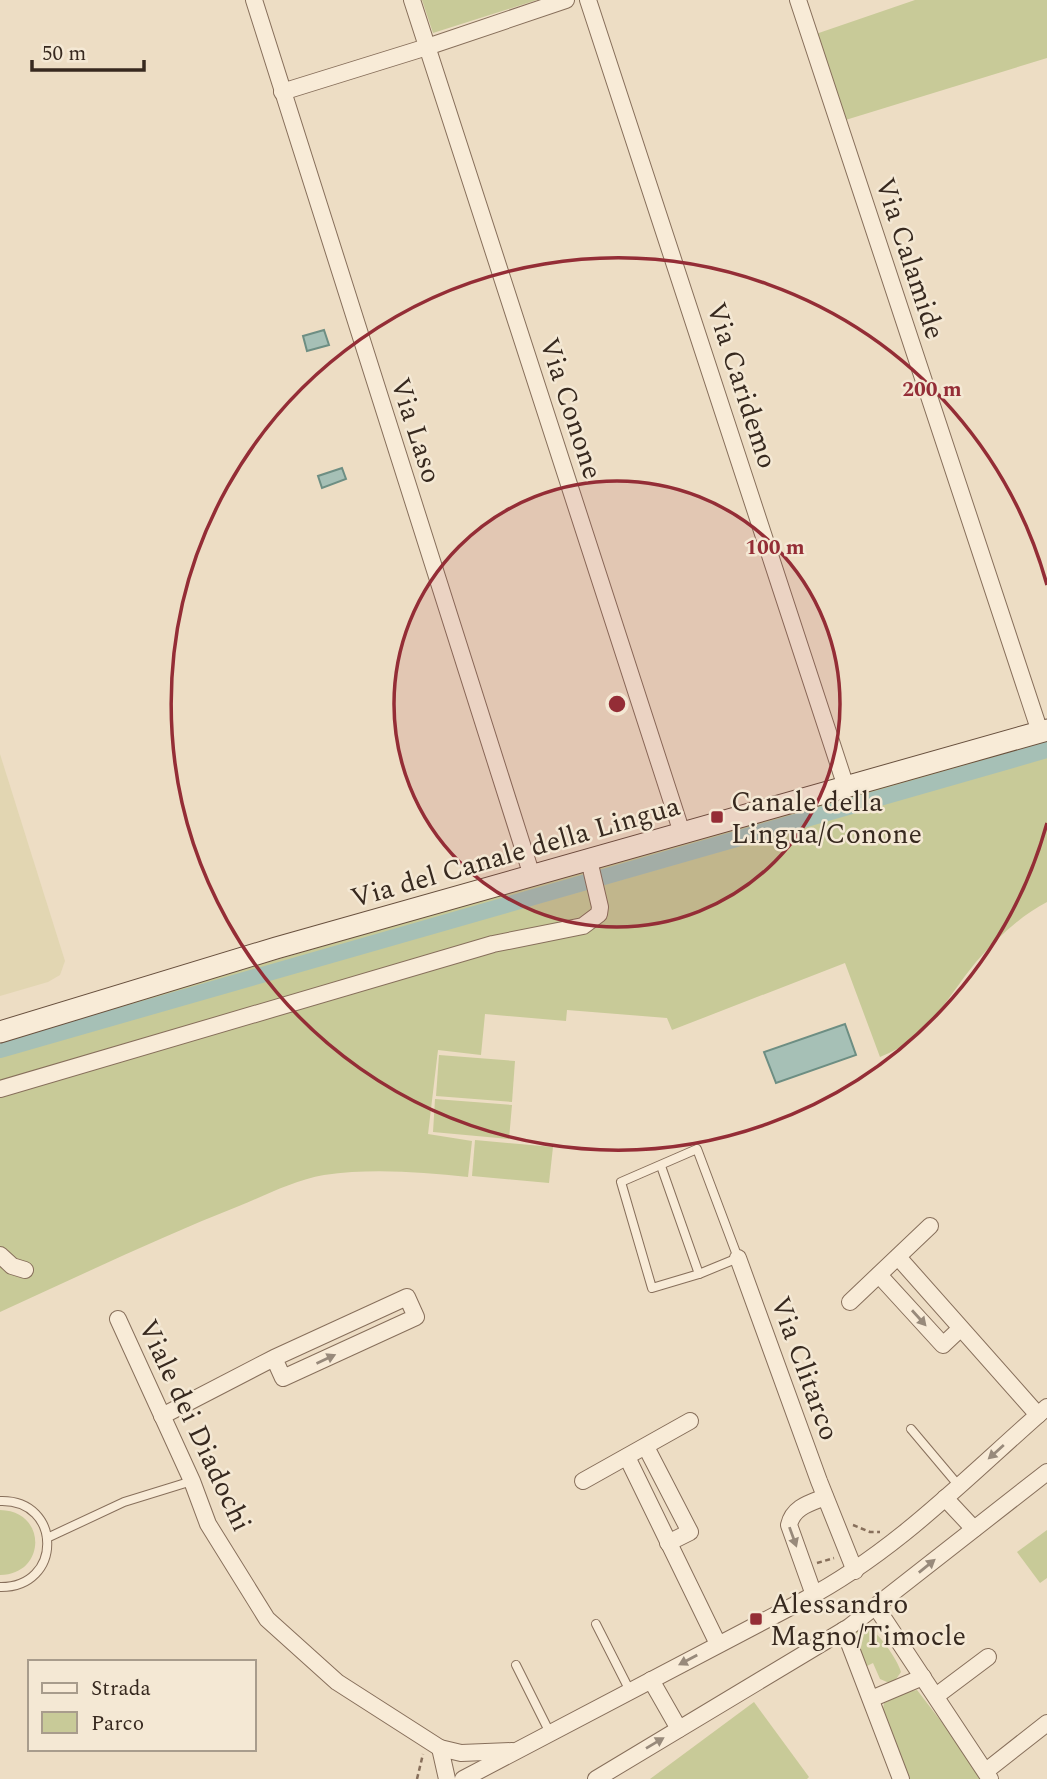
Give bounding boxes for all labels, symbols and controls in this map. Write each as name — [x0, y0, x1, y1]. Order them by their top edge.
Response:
scale bar — [32, 28, 144, 72]
text: 50 m — [42, 38, 86, 70]
street label: Via Calamide — [863, 172, 956, 345]
street label: Via Caridemo — [694, 297, 789, 474]
street label: Via Conone — [527, 332, 614, 485]
street label: Via Laso — [378, 372, 453, 489]
text: 200 m — [902, 374, 962, 406]
text: 100 m — [745, 532, 805, 564]
centre of rings — [605, 692, 629, 716]
place label: Canale della Lingua/Conone — [731, 781, 922, 856]
street label: Via del Canale della Lingua — [346, 785, 685, 920]
marker: Canale della Lingua/Conone — [709, 809, 725, 825]
street label: Via Clitarco — [759, 1290, 851, 1447]
one-way arrow — [911, 1309, 927, 1327]
street label: Viale dei Diadochi — [127, 1312, 263, 1539]
one-way arrow — [316, 1353, 336, 1365]
one-way arrow — [987, 1444, 1005, 1460]
one-way arrow — [788, 1527, 799, 1548]
one-way arrow — [918, 1559, 935, 1574]
place label: Alessandro Magno/Timocle — [770, 1583, 966, 1658]
marker: Alessandro Magno/Timocle — [748, 1611, 764, 1627]
one-way arrow — [677, 1654, 697, 1666]
legend — [28, 1660, 256, 1751]
text: Strada — [91, 1673, 152, 1705]
text: Parco — [91, 1708, 144, 1740]
one-way arrow — [645, 1737, 664, 1750]

